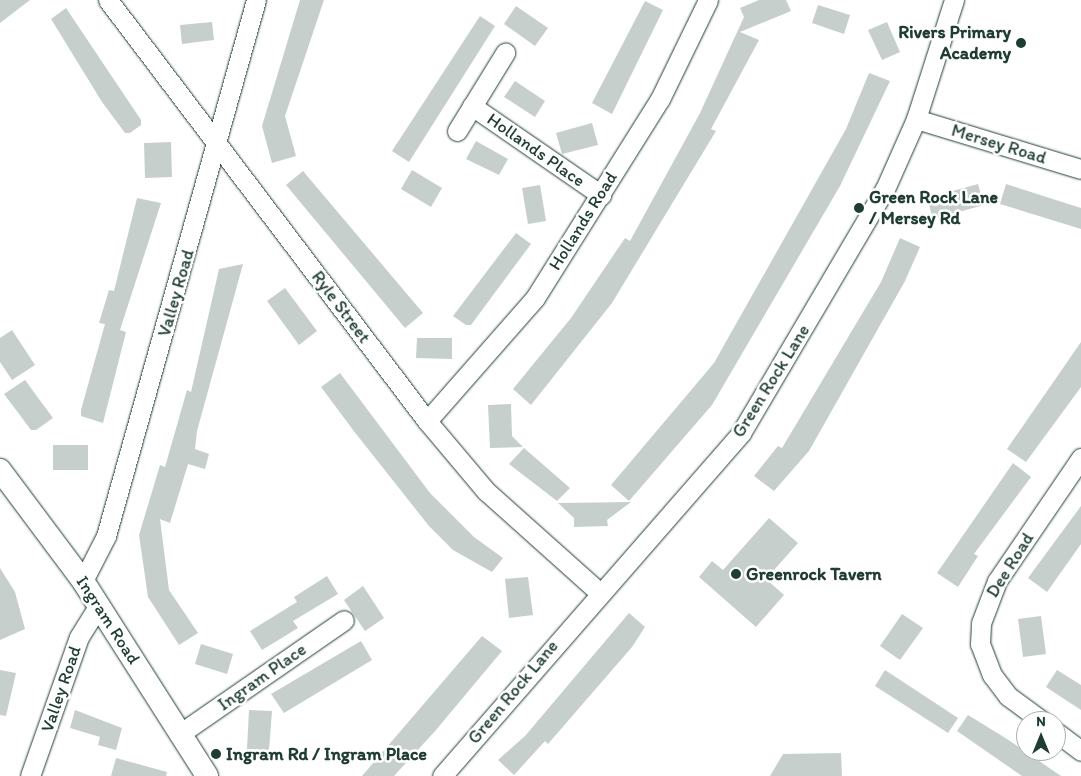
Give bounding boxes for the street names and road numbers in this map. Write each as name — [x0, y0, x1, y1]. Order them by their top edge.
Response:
street label: Hollands Place — [483, 108, 589, 192]
street label: Mersey Road — [949, 119, 1049, 169]
street label: Hollands Road — [544, 168, 622, 274]
street label: Valley Road — [153, 247, 199, 339]
street label: Ryle Street — [307, 267, 375, 347]
street label: Green Rock Lane — [728, 320, 814, 442]
street label: Dee Road — [982, 529, 1038, 601]
street label: Ingram Road — [72, 572, 144, 668]
street label: Green Rock Lane — [463, 636, 563, 748]
street label: Ingram Place — [214, 639, 310, 715]
street label: Valley Road — [36, 643, 86, 735]

